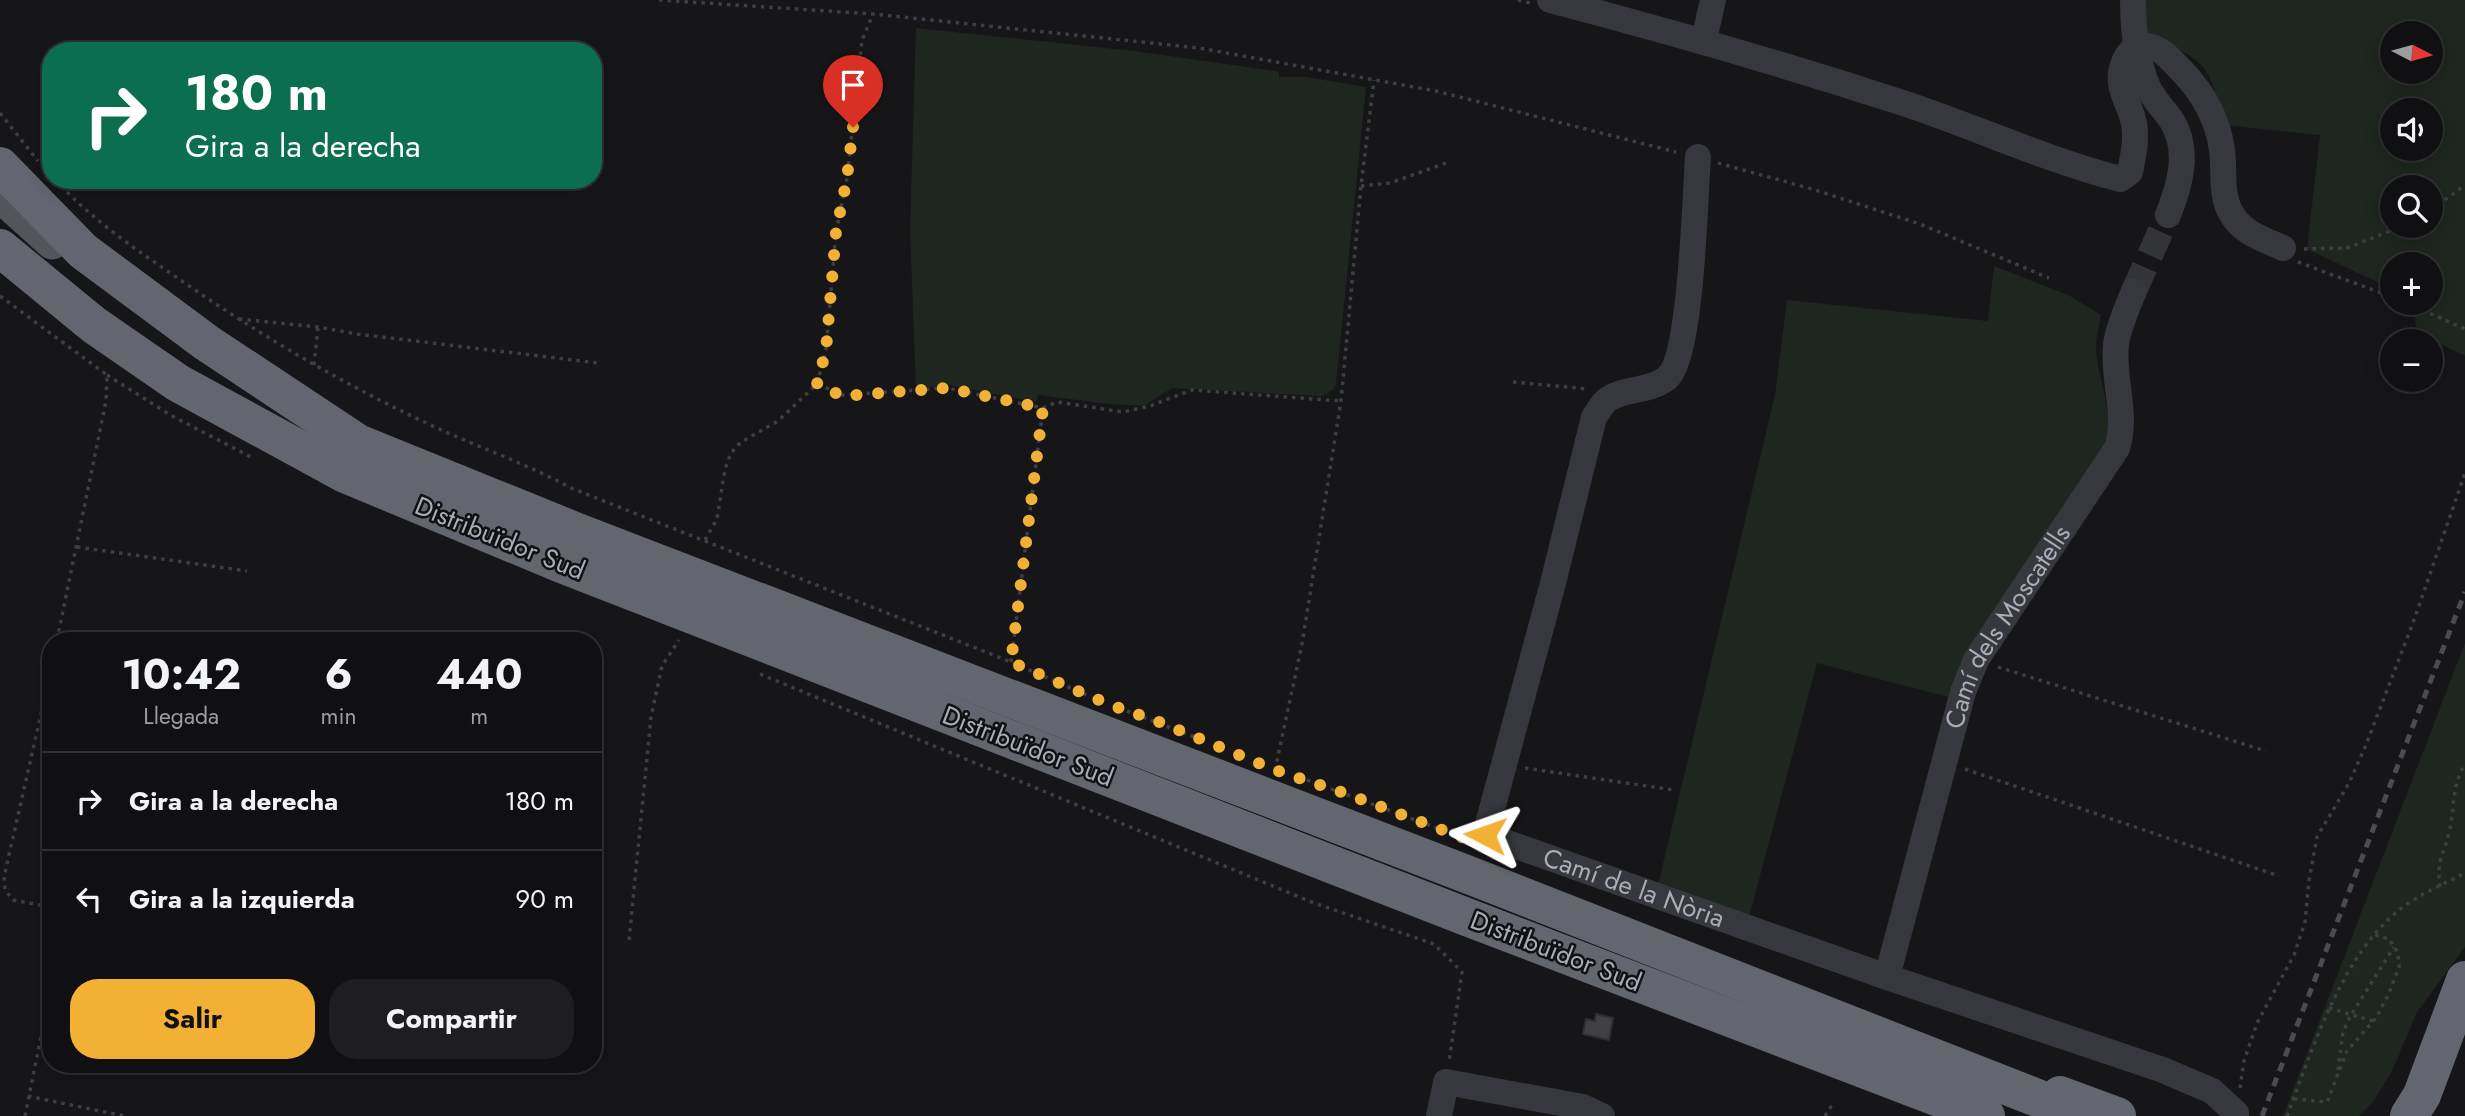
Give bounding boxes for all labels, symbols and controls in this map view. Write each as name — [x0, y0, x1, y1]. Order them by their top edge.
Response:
north arrow — [2380, 21, 2443, 84]
map controls — [2380, 21, 2443, 392]
pin — [823, 55, 883, 127]
text: 180 m — [185, 58, 328, 128]
icon: arrive — [834, 66, 872, 104]
icon: right — [70, 70, 161, 161]
button: sound — [2380, 98, 2443, 161]
text: Gira a la derecha — [185, 123, 421, 169]
button: search — [2380, 175, 2443, 238]
button: + — [2380, 252, 2443, 315]
button: − — [2380, 329, 2443, 392]
street label: Distribuïdor Sud — [409, 487, 591, 589]
street label: Camí dels Moscatells — [1935, 517, 2080, 733]
text: 10:42 — [121, 644, 241, 705]
text: 6 — [324, 644, 353, 705]
text: 440 — [436, 644, 522, 705]
street label: Distribuïdor Sud — [937, 696, 1119, 796]
text: Llegada — [143, 699, 219, 733]
text: min — [321, 699, 357, 733]
text: m — [470, 699, 488, 733]
icon: right — [70, 782, 108, 820]
text: Gira a la derecha — [129, 782, 338, 820]
text: 180 m — [504, 782, 574, 820]
position arrow — [1448, 798, 1522, 872]
street label: Camí de la Nòria — [1538, 838, 1730, 937]
icon: left — [70, 880, 108, 918]
text: Gira a la izquierda — [129, 880, 355, 918]
text: 90 m — [515, 880, 574, 918]
street label: Distribuïdor Sud — [1465, 901, 1647, 1001]
button: Salir — [70, 979, 315, 1059]
button: Compartir — [329, 979, 574, 1059]

